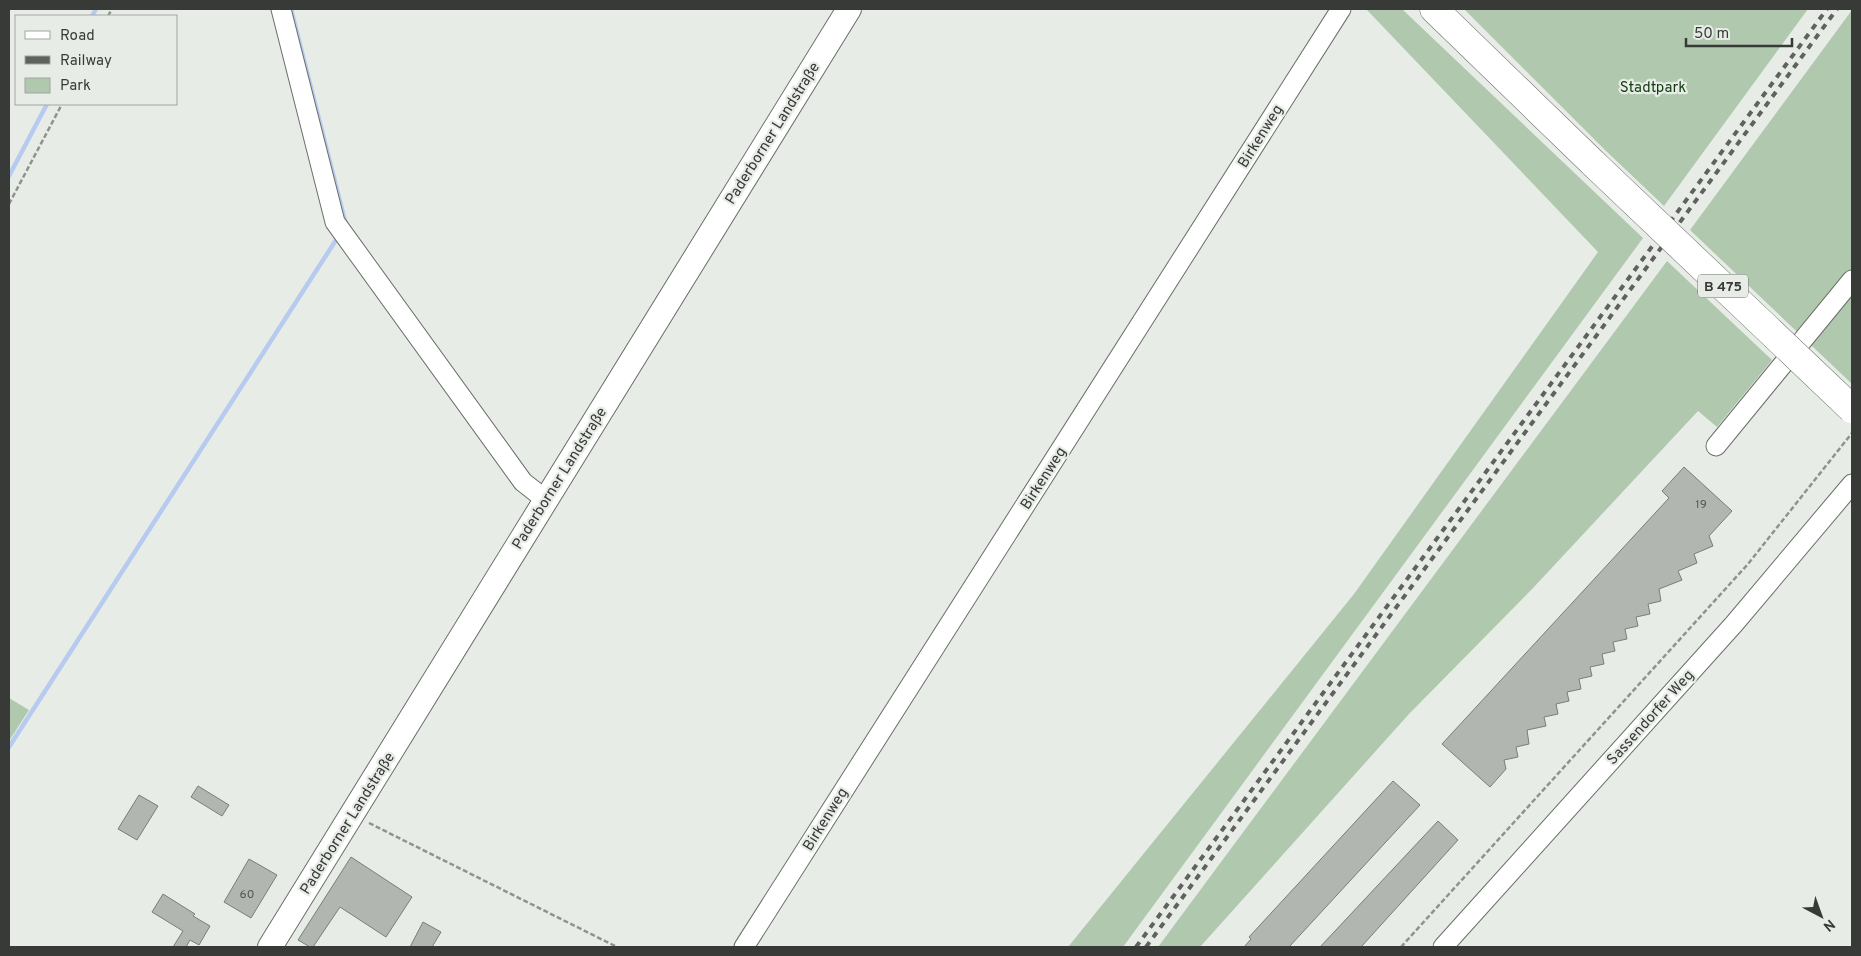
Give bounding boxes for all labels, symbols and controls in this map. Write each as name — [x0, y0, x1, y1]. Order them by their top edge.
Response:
legend — [15, 15, 178, 105]
scale bar — [1686, 15, 1792, 47]
text: 50 m — [1694, 25, 1729, 44]
text: Road — [60, 27, 95, 46]
text: Railway — [60, 52, 112, 71]
street label: Paderborner Landstraße — [722, 59, 825, 208]
text: Park — [60, 77, 91, 96]
park label: Stadtpark — [1620, 79, 1686, 98]
street label: Birkenweg — [1234, 102, 1288, 172]
road number: B 475 — [1698, 274, 1748, 298]
street label: Paderborner Landstraße — [509, 404, 612, 553]
street label: Birkenweg — [1017, 444, 1072, 514]
house number: 19 — [1695, 497, 1707, 513]
street label: Sassendorfer Weg — [1603, 667, 1699, 769]
street label: Paderborner Landstraße — [297, 749, 400, 898]
street label: Birkenweg — [799, 785, 853, 855]
house number: 60 — [240, 887, 254, 903]
north arrow — [1796, 891, 1846, 941]
text: N — [1819, 915, 1838, 934]

